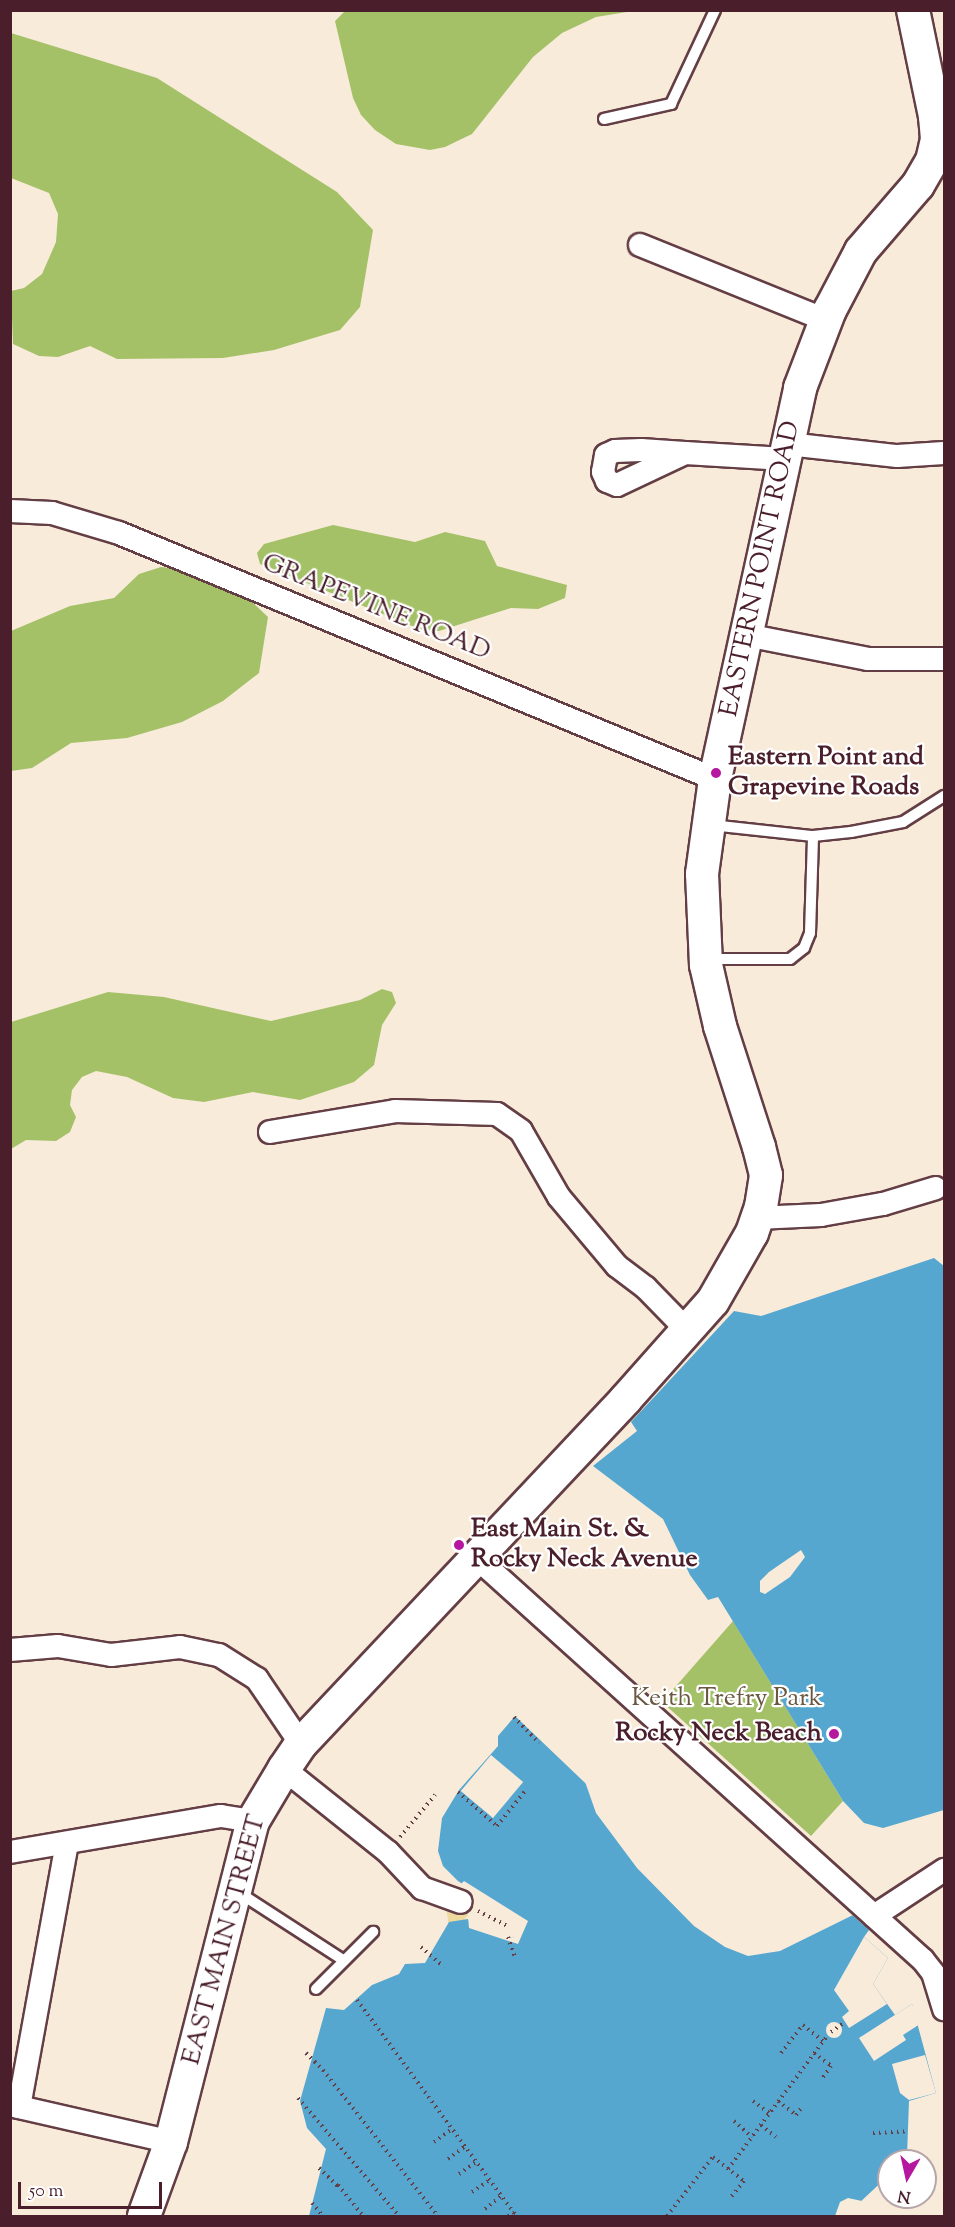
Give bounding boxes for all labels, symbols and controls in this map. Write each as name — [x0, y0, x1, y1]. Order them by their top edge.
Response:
street label: EASTERN POINT ROAD — [714, 418, 808, 720]
street label: GRAPEVINE ROAD — [257, 548, 495, 668]
place label: Eastern Point and Grapevine Roads — [728, 742, 924, 804]
marker: Eastern Point and Grapevine Roads — [709, 766, 723, 780]
place label: East Main St. & Rocky Neck Avenue — [471, 1514, 698, 1576]
marker: East Main St. & Rocky Neck Avenue — [452, 1538, 466, 1552]
park label: Keith Trefry Park — [631, 1683, 823, 1715]
place label: Rocky Neck Beach — [615, 1718, 822, 1750]
marker: Rocky Neck Beach — [827, 1727, 841, 1741]
street label: EAST MAIN STREET — [177, 1812, 273, 2068]
north arrow — [877, 2149, 937, 2209]
scale bar — [21, 2170, 165, 2208]
text: 50 m — [29, 2179, 63, 2205]
text: N — [896, 2183, 913, 2208]

